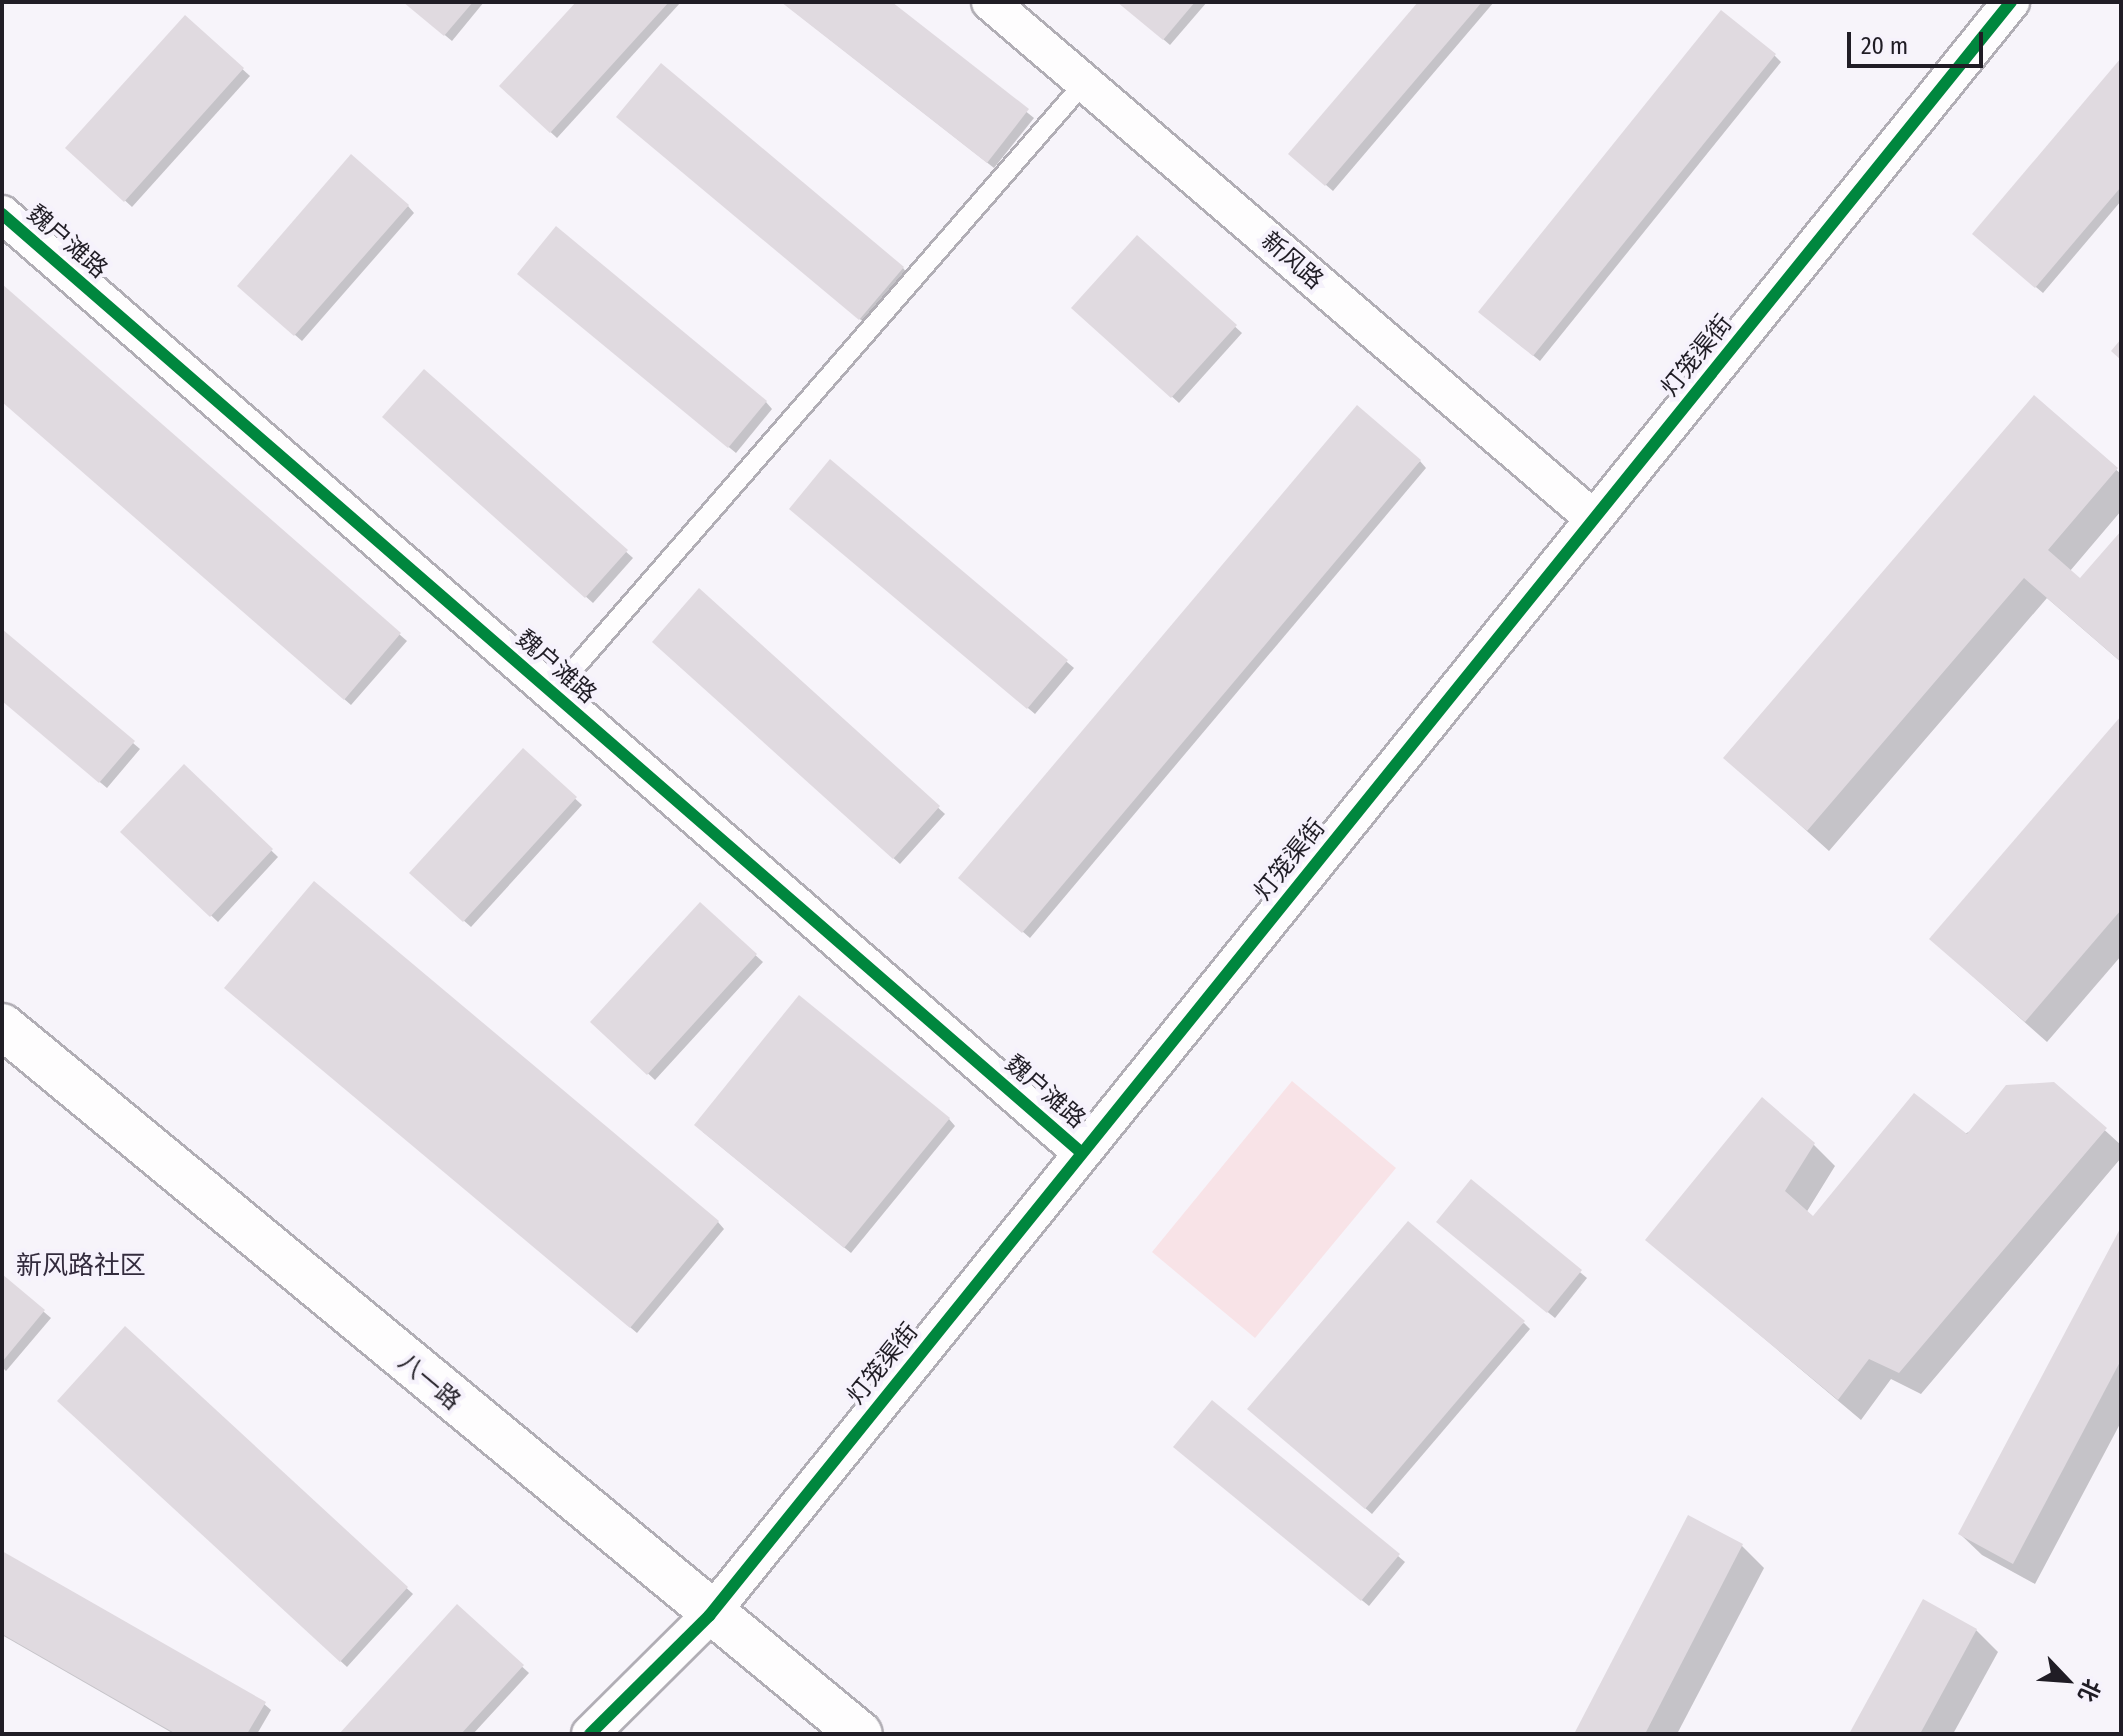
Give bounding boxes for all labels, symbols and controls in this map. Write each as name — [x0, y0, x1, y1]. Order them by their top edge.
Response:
scale bar — [1851, 16, 1987, 66]
text: 20 m — [1861, 32, 1908, 60]
street label: 魏户滩路 — [21, 200, 113, 284]
street label: 新风路 — [1255, 227, 1329, 295]
street label: 灯笼渠街 — [1656, 310, 1738, 402]
street label: 魏户滩路 — [510, 625, 602, 709]
street label: 灯笼渠街 — [1249, 814, 1331, 906]
street label: 魏户滩路 — [999, 1050, 1091, 1134]
district label: 新风路社区 — [16, 1250, 146, 1282]
street label: 灯笼渠街 — [842, 1318, 924, 1410]
street label: 八一路 — [392, 1348, 466, 1416]
north arrow — [2027, 1640, 2107, 1720]
text: 北 — [2072, 1675, 2106, 1706]

